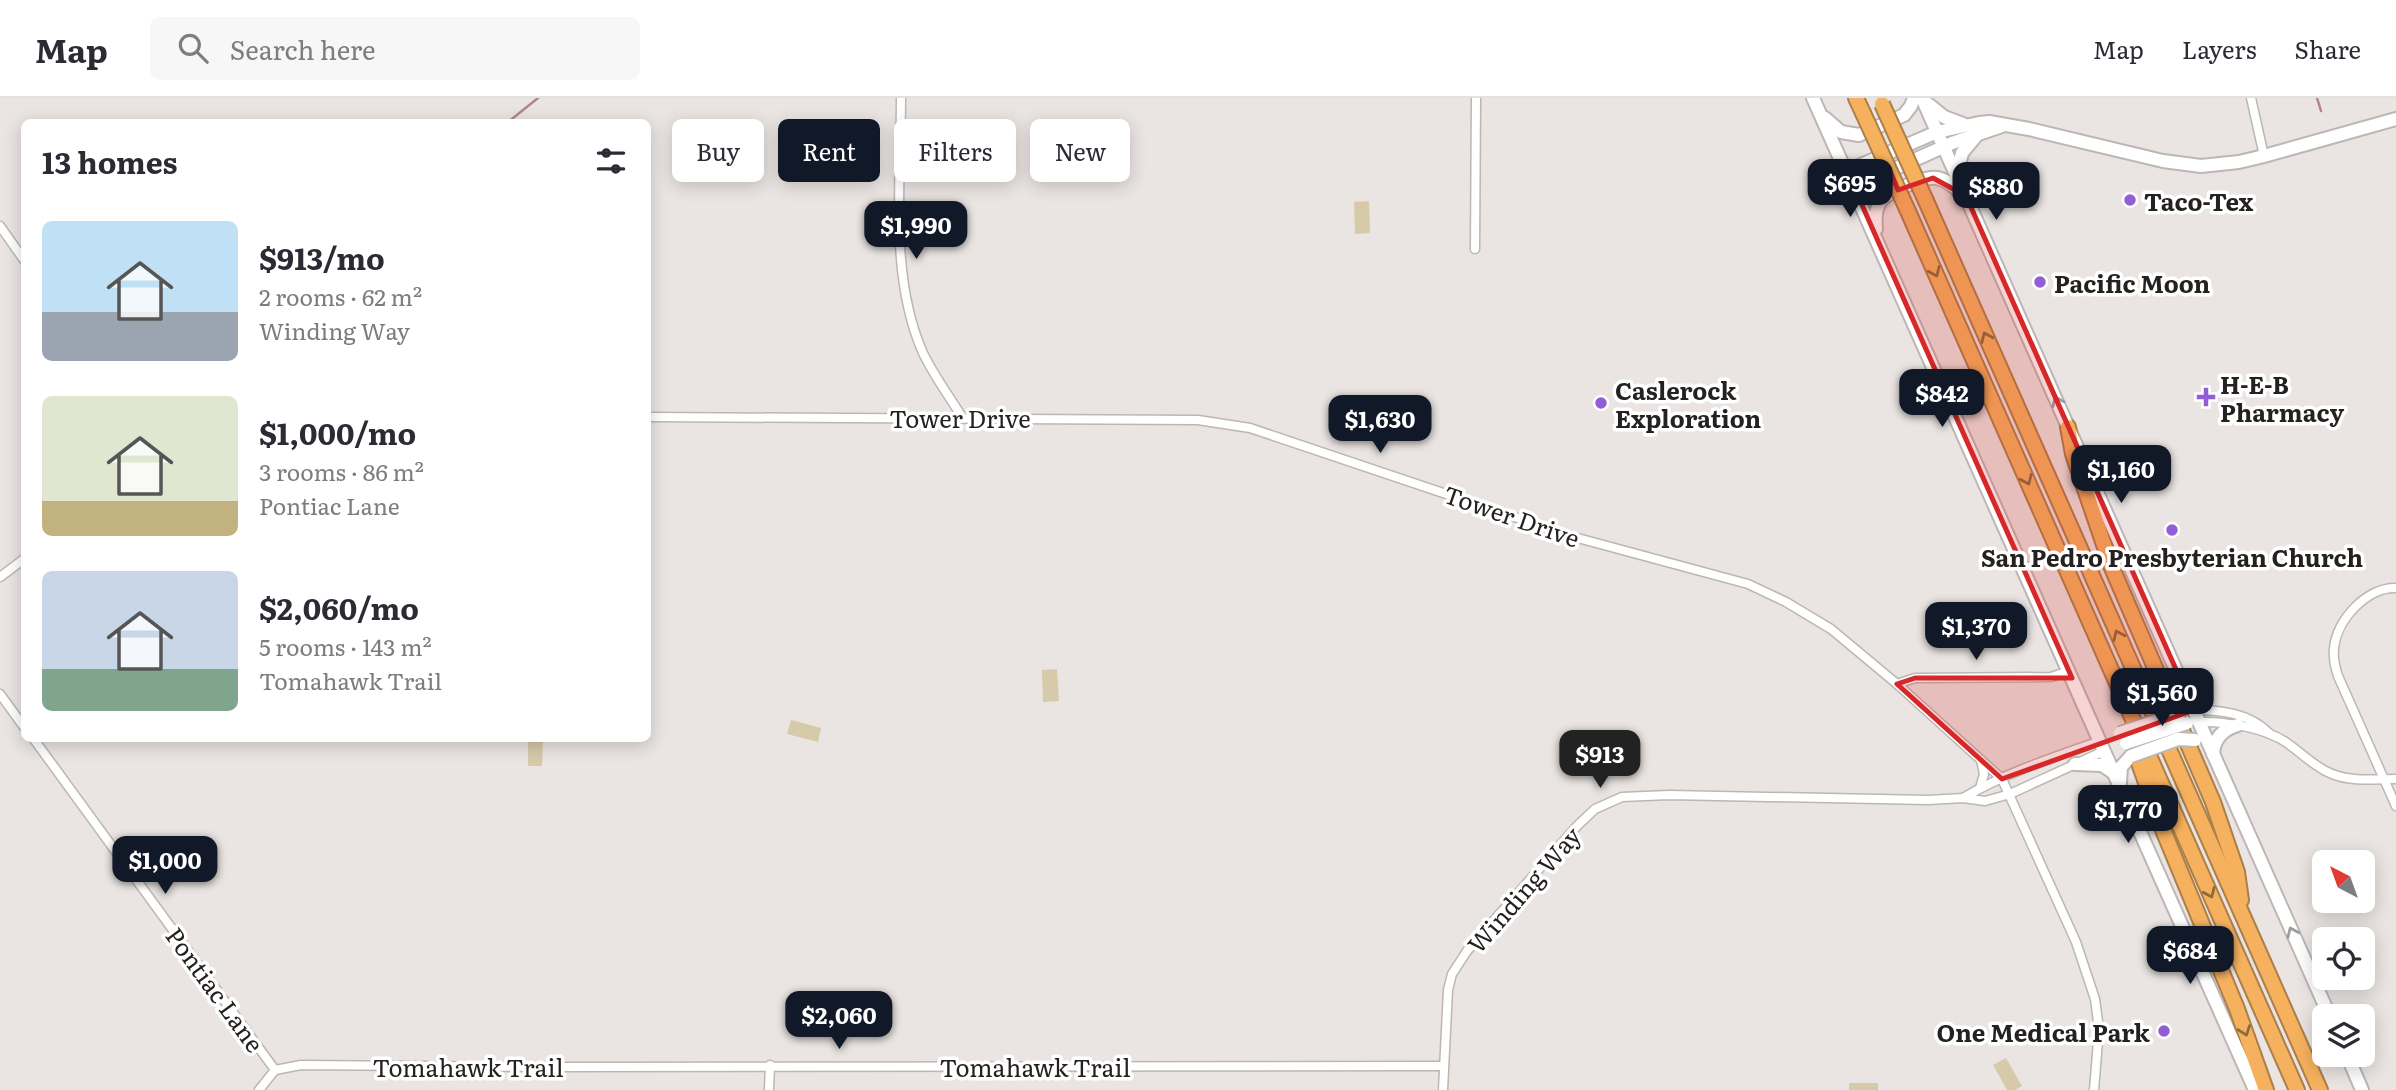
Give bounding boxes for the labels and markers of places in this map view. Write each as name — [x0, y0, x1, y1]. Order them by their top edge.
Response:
pin: $695 — [1809, 159, 1891, 219]
pin: $880 — [1955, 162, 2037, 222]
place label: Taco-Tex — [2144, 183, 2254, 218]
marker: Taco-Tex — [2122, 192, 2138, 208]
pin: $1,990 — [859, 202, 973, 261]
place label: Pacific Moon — [2054, 265, 2210, 300]
marker: Pacific Moon — [2032, 274, 2048, 290]
place label: H-E-B Pharmacy — [2220, 366, 2345, 429]
pin: $842 — [1901, 370, 1983, 429]
place label: Caslerock Exploration — [1615, 372, 1761, 435]
marker: H-E-B Pharmacy — [2198, 389, 2214, 405]
marker: Caslerock Exploration — [1593, 395, 1609, 411]
pin: $1,630 — [1323, 396, 1437, 455]
pin: $1,160 — [2064, 446, 2178, 505]
marker: San Pedro Presbyterian Church — [2164, 522, 2180, 538]
place label: San Pedro Presbyterian Church — [1981, 539, 2363, 574]
pin: $1,370 — [1919, 602, 2033, 662]
pin: $1,560 — [2105, 668, 2219, 728]
pin: $913 — [1559, 730, 1641, 790]
pin: $1,770 — [2071, 786, 2185, 845]
pin: $1,000 — [108, 836, 222, 896]
pin: $684 — [2149, 926, 2231, 986]
pin: $2,060 — [782, 992, 896, 1051]
place label: One Medical Park — [1937, 1014, 2151, 1049]
marker: One Medical Park — [2156, 1023, 2172, 1039]

